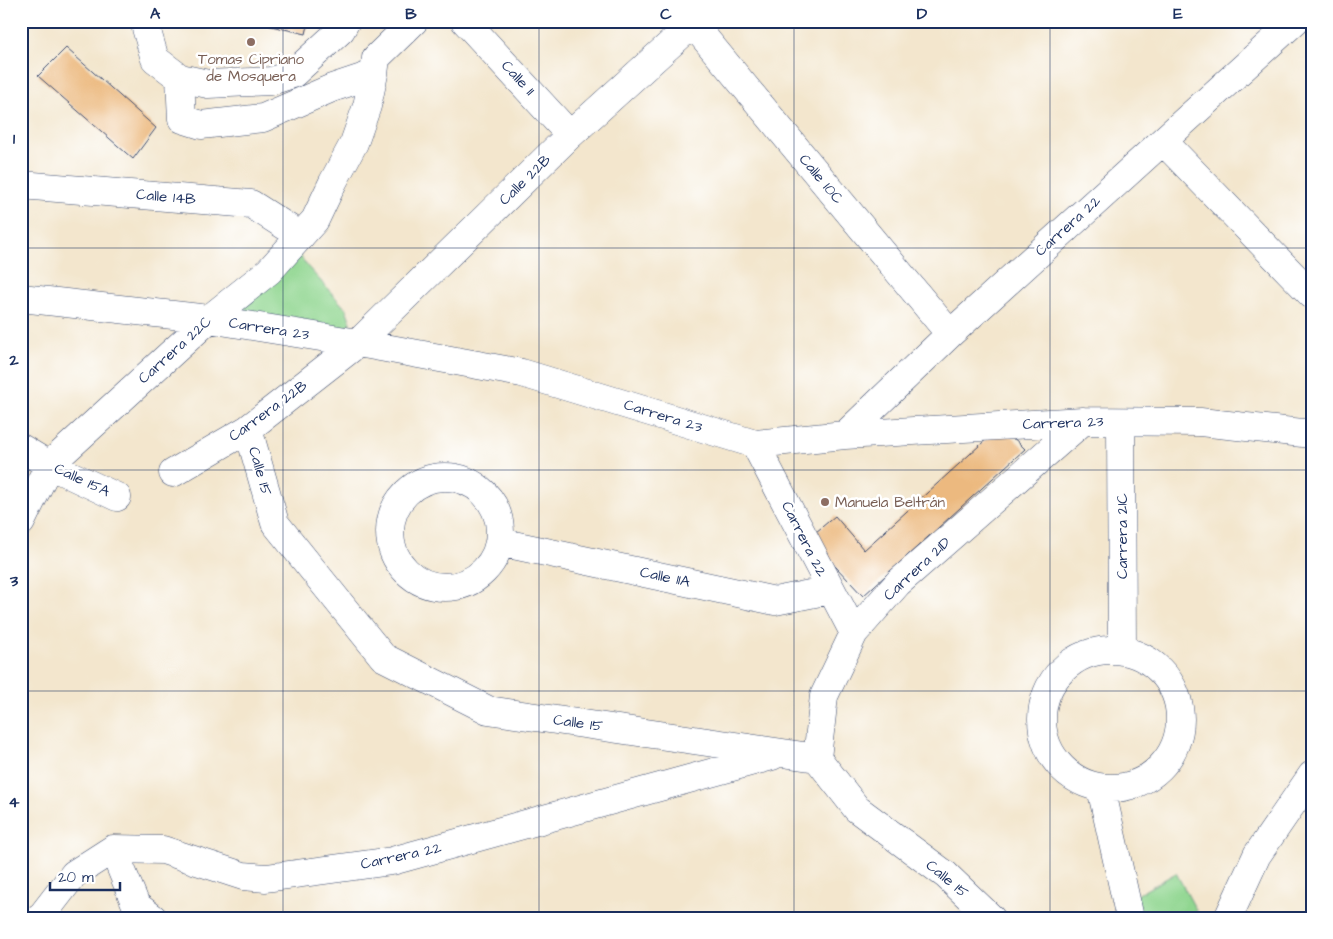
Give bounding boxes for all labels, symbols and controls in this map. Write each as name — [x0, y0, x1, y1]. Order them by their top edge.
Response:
text: A — [150, 3, 161, 25]
text: B — [405, 3, 417, 25]
text: C — [660, 3, 672, 25]
text: D — [917, 3, 928, 25]
text: E — [1173, 3, 1183, 25]
marker: Tomas Cipriano de Mosquera — [245, 36, 257, 48]
place label: Tomas Cipriano de Mosquera — [198, 49, 305, 87]
street label: Calle 11 — [496, 56, 540, 100]
text: 1 — [13, 128, 16, 150]
street label: Calle 22B — [494, 150, 556, 210]
street label: Calle 10C — [794, 150, 848, 209]
street label: Calle 14B — [135, 184, 197, 210]
street label: Carrera 22 — [1030, 190, 1106, 261]
street label: Carrera 22C — [134, 311, 217, 389]
street label: Carrera 23 — [227, 312, 311, 346]
text: 2 — [8, 349, 19, 371]
street label: Carrera 22B — [224, 375, 312, 447]
street label: Carrera 23 — [621, 394, 705, 438]
street label: Carrera 23 — [1022, 411, 1104, 435]
street label: Calle 15 — [243, 444, 277, 498]
street label: Calle 15A — [51, 458, 114, 502]
place label: Manuela Beltrán — [835, 492, 945, 513]
street label: Carrera 21C — [1112, 493, 1133, 579]
marker: Manuela Beltrán — [819, 496, 831, 508]
street label: Carrera 22 — [776, 498, 832, 581]
street label: Carrera 21D — [879, 532, 955, 606]
street label: Calle 11A — [638, 561, 692, 593]
text: 3 — [9, 570, 19, 592]
street label: Calle 15 — [552, 709, 604, 737]
text: 4 — [9, 791, 20, 813]
street label: Carrera 22 — [359, 837, 444, 875]
street label: Calle 15 — [921, 855, 973, 903]
scale bar — [50, 859, 120, 891]
text: 20 m — [58, 867, 94, 888]

